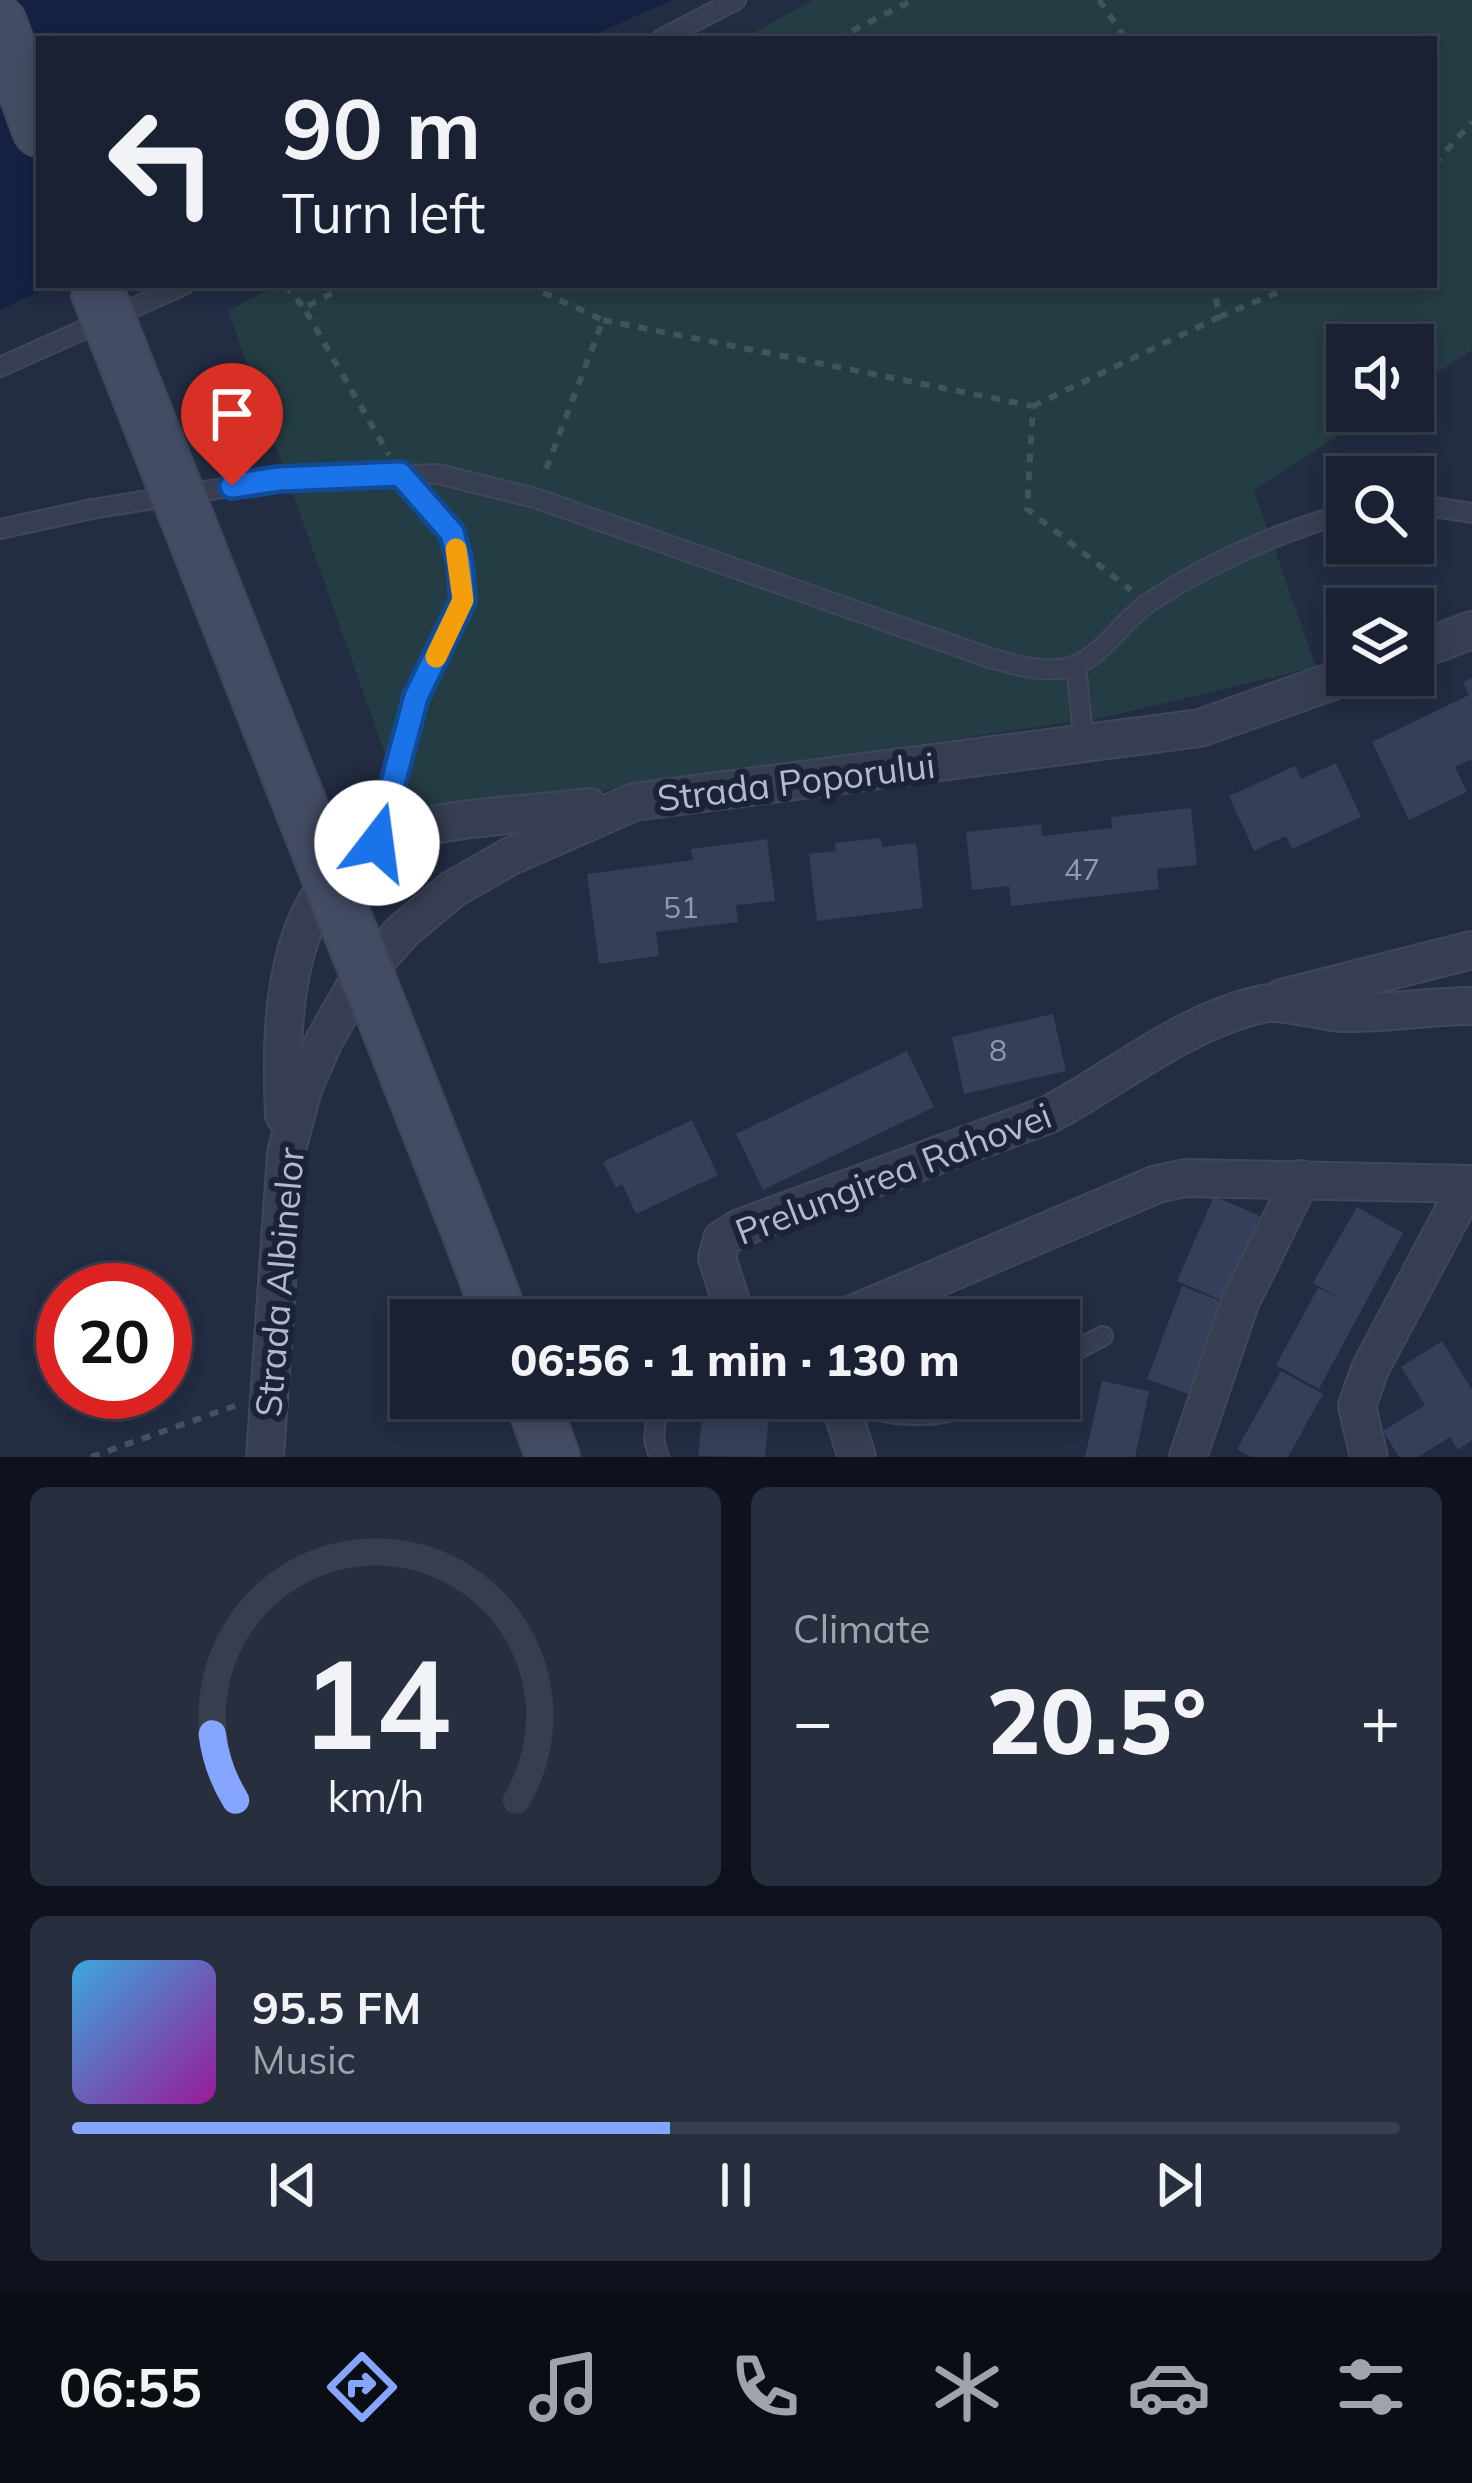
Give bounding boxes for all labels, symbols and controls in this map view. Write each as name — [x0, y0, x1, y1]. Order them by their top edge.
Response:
text: 90 m — [282, 75, 481, 180]
icon: left — [84, 84, 240, 240]
text: Turn left — [282, 179, 485, 247]
map controls — [1326, 324, 1434, 696]
button: sound — [1326, 324, 1434, 432]
pin — [181, 363, 283, 486]
icon: arrive — [199, 381, 265, 447]
button: search — [1326, 456, 1434, 564]
button: layers — [1326, 588, 1434, 696]
street label: Strada Poporului — [655, 742, 937, 820]
position arrow — [314, 780, 440, 906]
house number: 47 — [1064, 850, 1100, 888]
house number: 51 — [663, 888, 699, 926]
house number: 8 — [989, 1031, 1007, 1069]
street label: Prelungirea Rahovei — [729, 1092, 1057, 1254]
street label: Strada Albinelor — [245, 1145, 313, 1419]
speed limit sign: 20 — [36, 1263, 192, 1419]
text: 06:56 · 1 min · 130 m — [510, 1331, 960, 1387]
text: Climate — [793, 1604, 931, 1653]
text: 14 — [301, 1624, 450, 1780]
text: 20.5° — [987, 1664, 1206, 1777]
text: − — [793, 1679, 833, 1762]
text: + — [1360, 1679, 1400, 1762]
text: km/h — [327, 1768, 424, 1822]
text: 95.5 FM — [252, 1979, 421, 2035]
text: Music — [252, 2035, 356, 2084]
icon: previous — [260, 2152, 326, 2218]
icon: pause — [703, 2152, 769, 2218]
icon: next — [1146, 2152, 1212, 2218]
icon: directions — [320, 2345, 404, 2429]
icon: music — [522, 2345, 606, 2429]
icon: phone — [723, 2345, 807, 2429]
icon: climate — [925, 2345, 1009, 2429]
icon: car — [1127, 2345, 1211, 2429]
icon: filters — [1329, 2345, 1413, 2429]
text: 06:55 — [59, 2353, 202, 2421]

